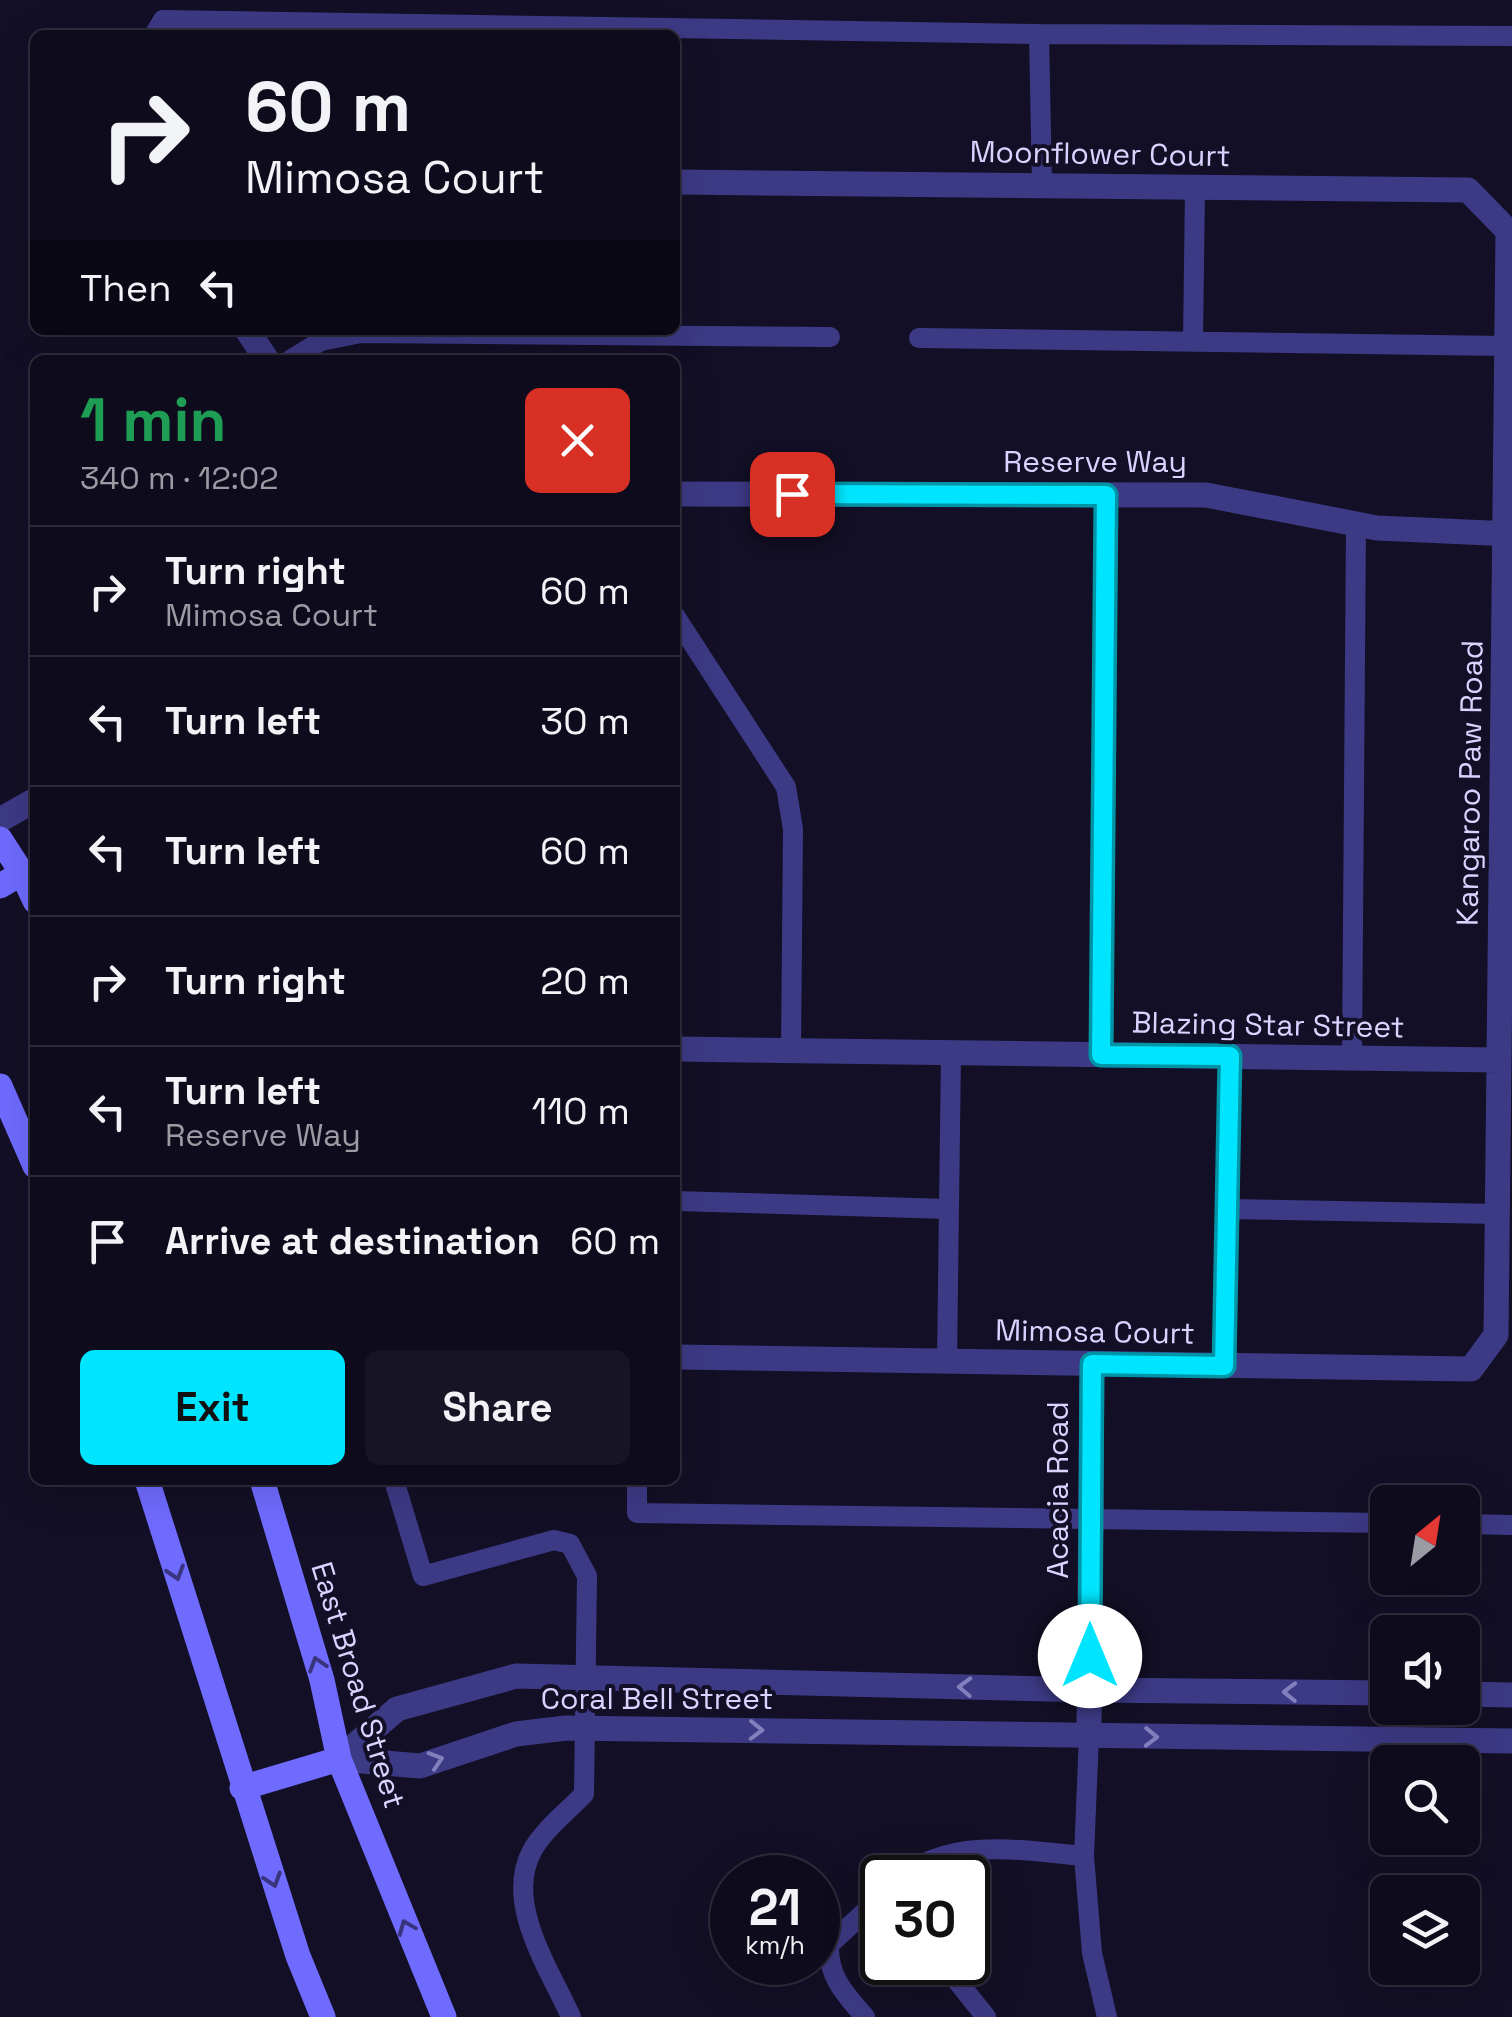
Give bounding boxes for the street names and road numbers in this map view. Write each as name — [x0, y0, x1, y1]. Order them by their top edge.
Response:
street label: Moonflower Court — [969, 132, 1231, 175]
street label: Reserve Way — [1003, 442, 1187, 481]
street label: Kangaroo Paw Road — [1448, 640, 1491, 926]
street label: Blazing Star Street — [1131, 1003, 1405, 1046]
street label: Mimosa Court — [995, 1310, 1195, 1353]
street label: Acacia Road — [1038, 1401, 1077, 1579]
street label: East Broad Street — [302, 1557, 415, 1813]
street label: Coral Bell Street — [541, 1679, 773, 1718]

